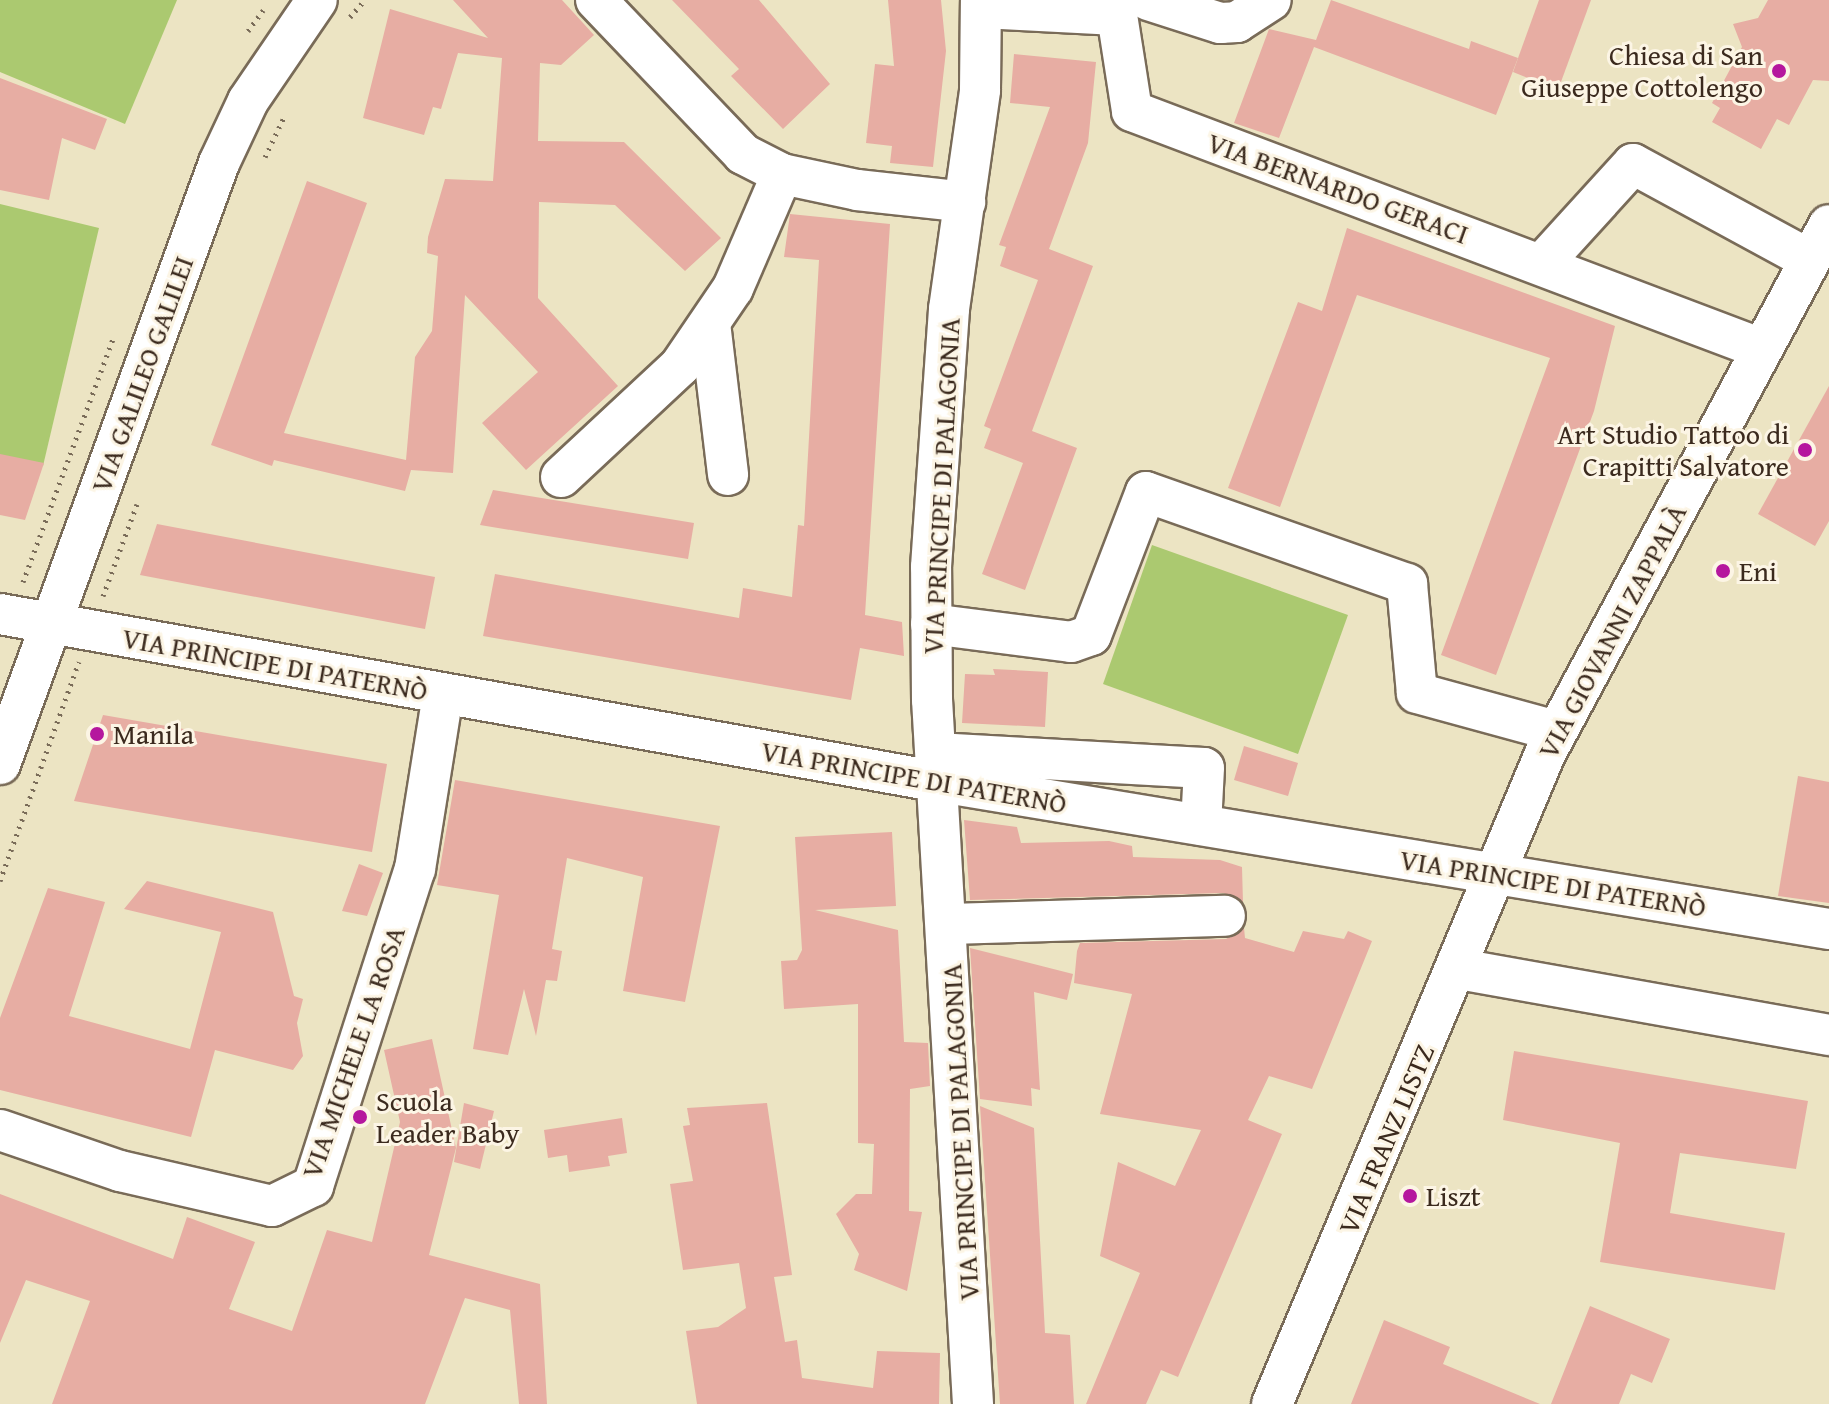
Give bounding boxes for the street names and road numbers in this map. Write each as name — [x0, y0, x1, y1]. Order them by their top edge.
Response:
street label: VIA BERNARDO GERACI — [1203, 125, 1473, 251]
street label: VIA GALILEO GALILEI — [84, 251, 200, 497]
street label: VIA PRINCIPE DI PALAGONIA — [915, 317, 967, 655]
street label: VIA GIOVANNI ZAPPALÀ — [1531, 498, 1693, 764]
street label: VIA PRINCIPE DI PATERNÒ — [120, 621, 430, 707]
street label: VIA PRINCIPE DI PATERNÒ — [759, 734, 1069, 820]
street label: VIA PRINCIPE DI PATERNÒ — [1398, 842, 1708, 924]
street label: VIA MICHELE LA ROSA — [294, 922, 412, 1182]
street label: VIA PRINCIPE DI PALAGONIA — [934, 963, 986, 1301]
street label: VIA FRANZ LISTZ — [1331, 1039, 1441, 1239]

